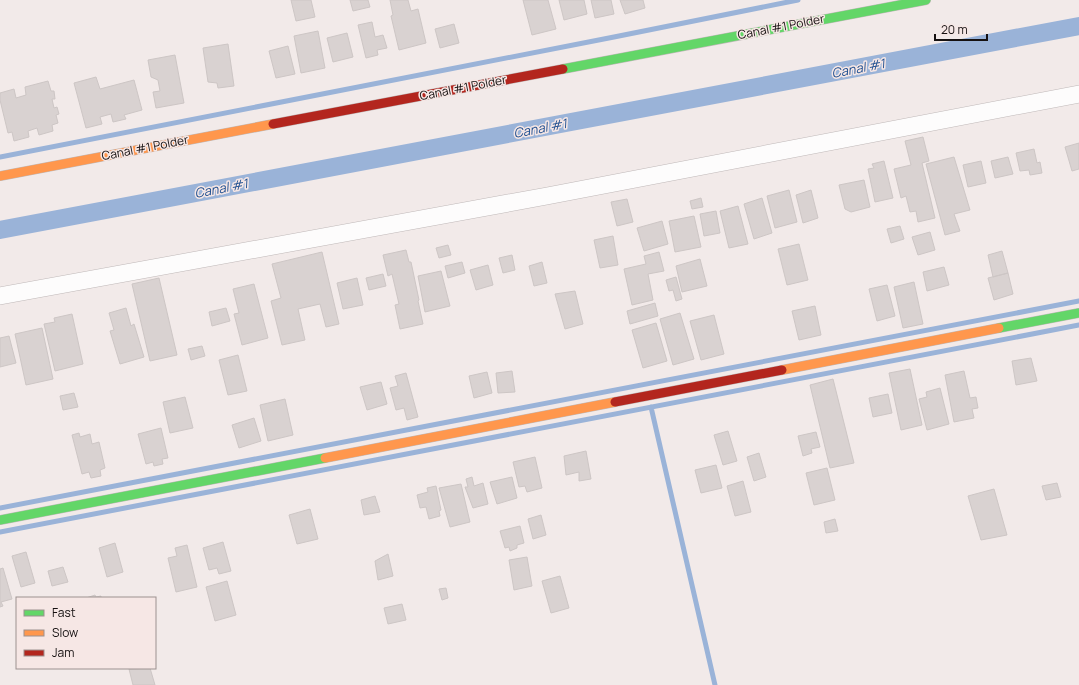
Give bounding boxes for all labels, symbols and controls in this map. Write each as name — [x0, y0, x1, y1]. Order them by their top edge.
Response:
street label: Canal #1 Polder — [736, 10, 826, 43]
scale bar — [935, 16, 987, 42]
text: 20 m — [941, 21, 968, 38]
water label: Canal #1 — [830, 54, 887, 82]
street label: Canal #1 Polder — [418, 71, 508, 104]
water label: Canal #1 — [512, 114, 569, 142]
street label: Canal #1 Polder — [100, 131, 190, 164]
water label: Canal #1 — [193, 174, 250, 202]
legend — [16, 597, 156, 669]
text: Fast — [52, 604, 76, 621]
text: Slow — [52, 624, 78, 641]
text: Jam — [52, 644, 74, 661]

